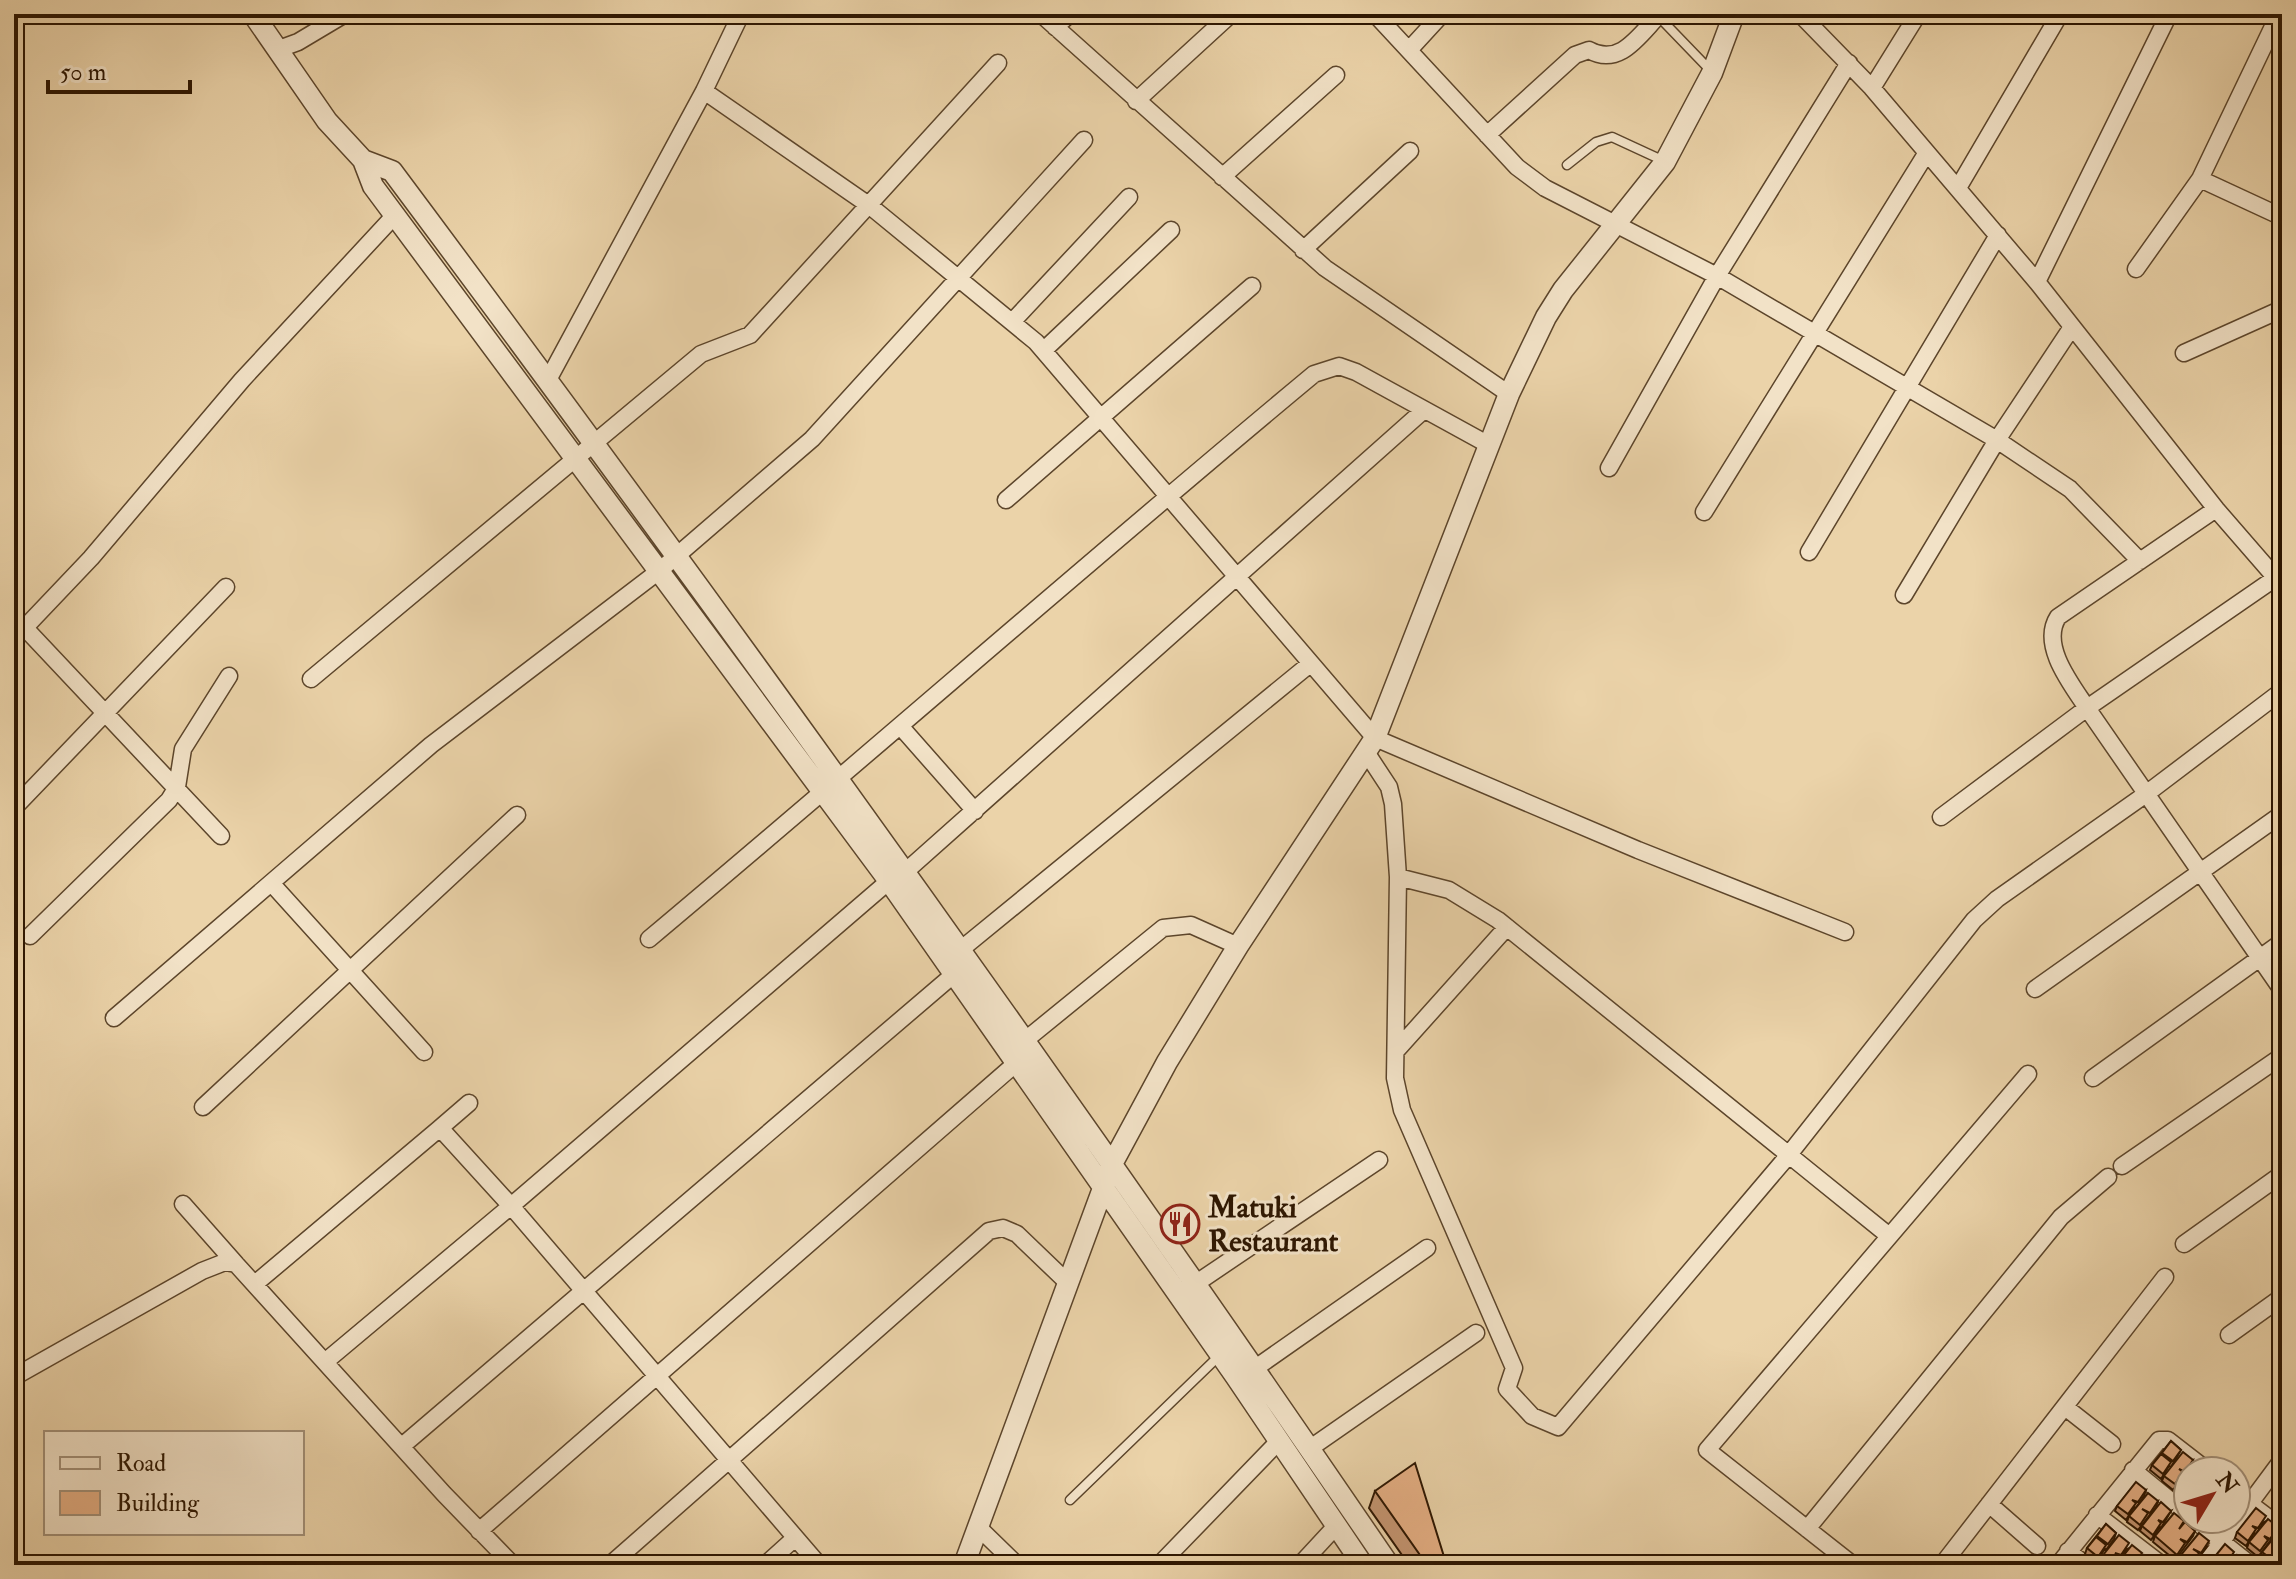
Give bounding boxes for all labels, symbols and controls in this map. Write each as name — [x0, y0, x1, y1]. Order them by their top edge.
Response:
scale bar — [48, 44, 190, 94]
text: 50 m — [60, 57, 107, 88]
place label: Matuki Restaurant — [1207, 1189, 1338, 1260]
restaurant icon: Matuki Restaurant — [1159, 1203, 1201, 1245]
legend — [44, 1431, 304, 1535]
text: Road — [116, 1448, 166, 1479]
north arrow — [2172, 1455, 2252, 1535]
text: N — [2209, 1466, 2244, 1500]
text: Building — [116, 1488, 200, 1519]

